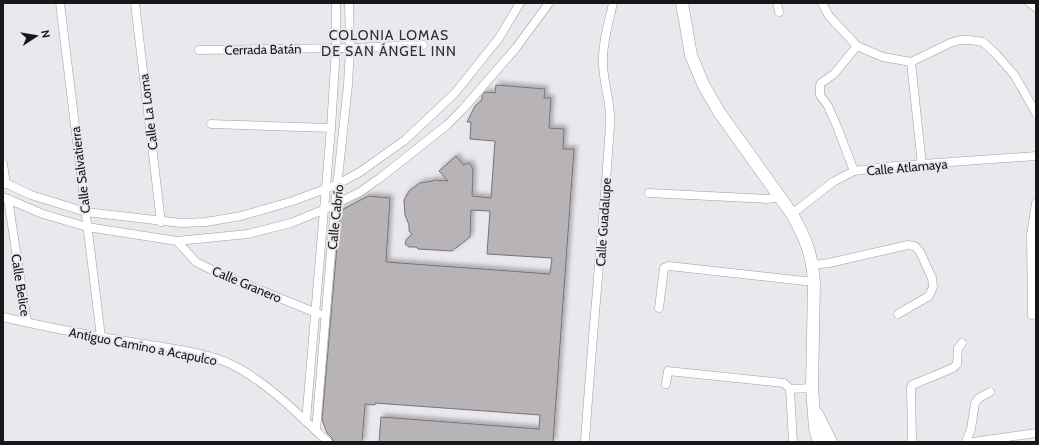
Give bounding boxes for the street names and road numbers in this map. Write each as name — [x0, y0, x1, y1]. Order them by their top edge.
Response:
street label: Cerrada Batán — [224, 40, 302, 58]
street label: Calle La Loma — [135, 72, 161, 151]
street label: Calle Salvatierra — [67, 125, 93, 214]
street label: Calle Atlamaya — [866, 155, 949, 179]
street label: Calle Guadalupe — [592, 177, 614, 267]
street label: Calle Cabrío — [324, 184, 346, 250]
street label: Calle Belice — [8, 253, 34, 318]
street label: Calle Granero — [210, 262, 284, 306]
street label: Antiguo Camino a Acapulco — [68, 324, 218, 368]

